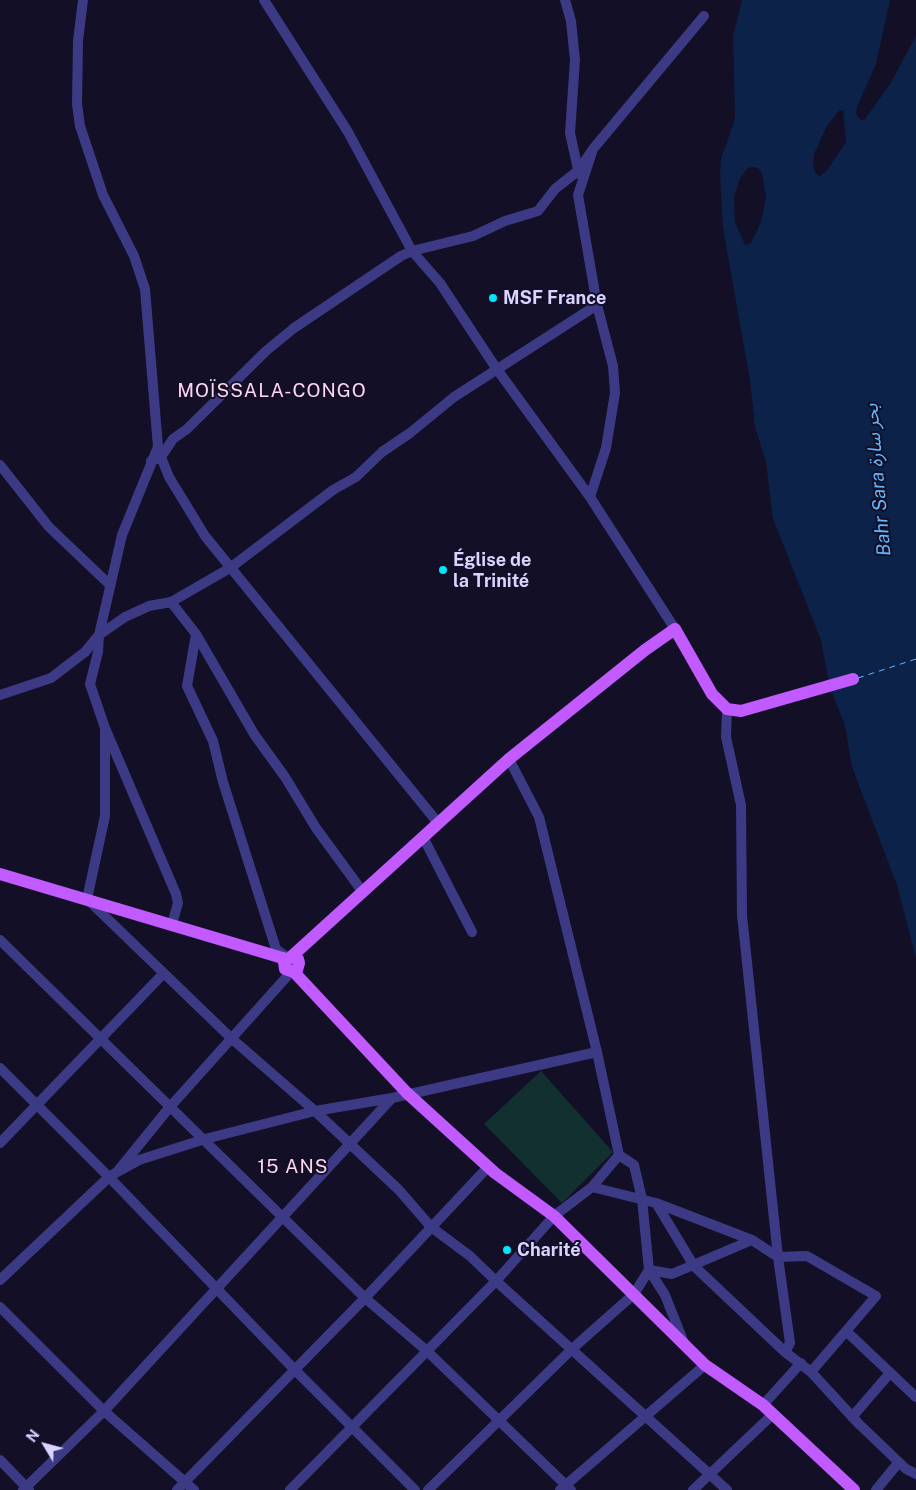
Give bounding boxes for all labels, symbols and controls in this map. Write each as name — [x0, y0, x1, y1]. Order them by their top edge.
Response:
place label: MSF France — [503, 287, 606, 309]
marker: MSF France — [487, 292, 499, 304]
district label: MOÏSSALA-CONGO — [176, 380, 368, 402]
water label: Bahr Sara بحر سارة — [860, 403, 896, 557]
place label: Église de la Trinité — [453, 549, 531, 592]
marker: Église de la Trinité — [437, 564, 449, 576]
district label: 15 ANS — [257, 1156, 329, 1178]
place label: Charité — [517, 1239, 581, 1261]
marker: Charité — [501, 1244, 513, 1256]
north arrow — [20, 1420, 70, 1470]
text: N — [23, 1427, 43, 1445]

